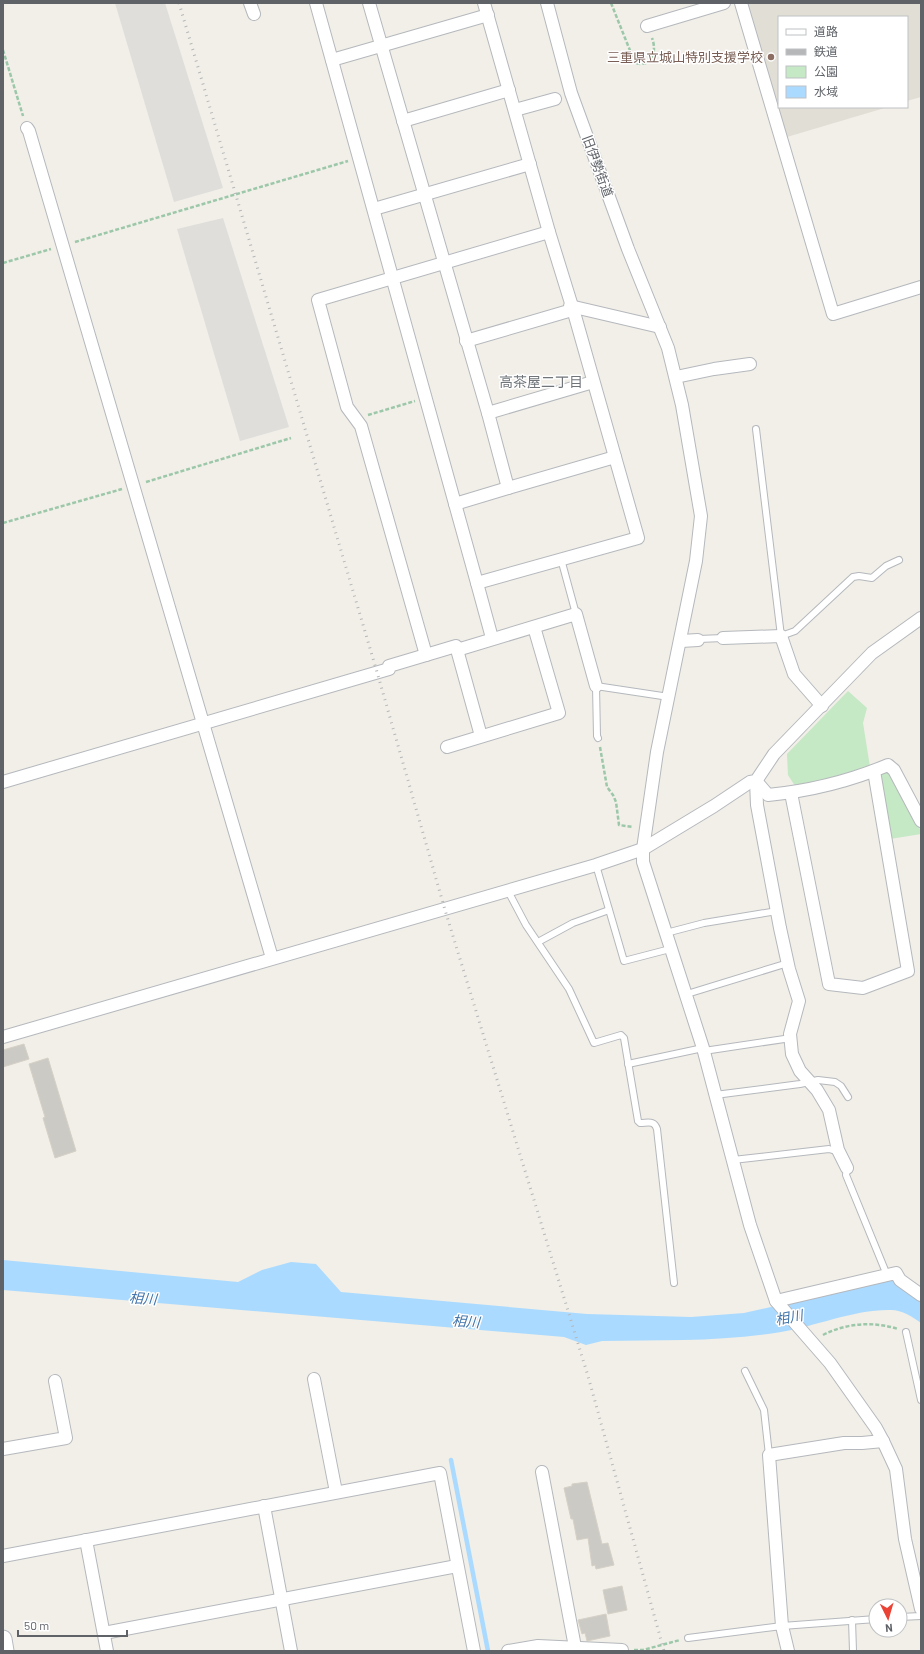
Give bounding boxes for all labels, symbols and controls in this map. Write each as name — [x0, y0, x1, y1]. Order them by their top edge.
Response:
legend — [778, 16, 908, 108]
text: 道路 — [814, 24, 838, 38]
text: 鉄道 — [814, 44, 838, 58]
place label: 三重県立城山特別支援学校 — [607, 49, 763, 65]
marker: 三重県立城山特別支援学校 — [766, 52, 776, 62]
text: 公園 — [814, 64, 838, 78]
text: 水域 — [814, 84, 838, 98]
street label: 旧伊勢街道 — [579, 133, 617, 199]
district label: 高茶屋二丁目 — [499, 373, 583, 390]
water label: 相川 — [128, 1289, 160, 1308]
water label: 相川 — [774, 1306, 806, 1328]
water label: 相川 — [451, 1312, 483, 1331]
north arrow — [868, 1598, 908, 1638]
scale bar — [18, 1612, 127, 1638]
text: 50 m — [24, 1618, 49, 1632]
text: N — [885, 1622, 893, 1635]

